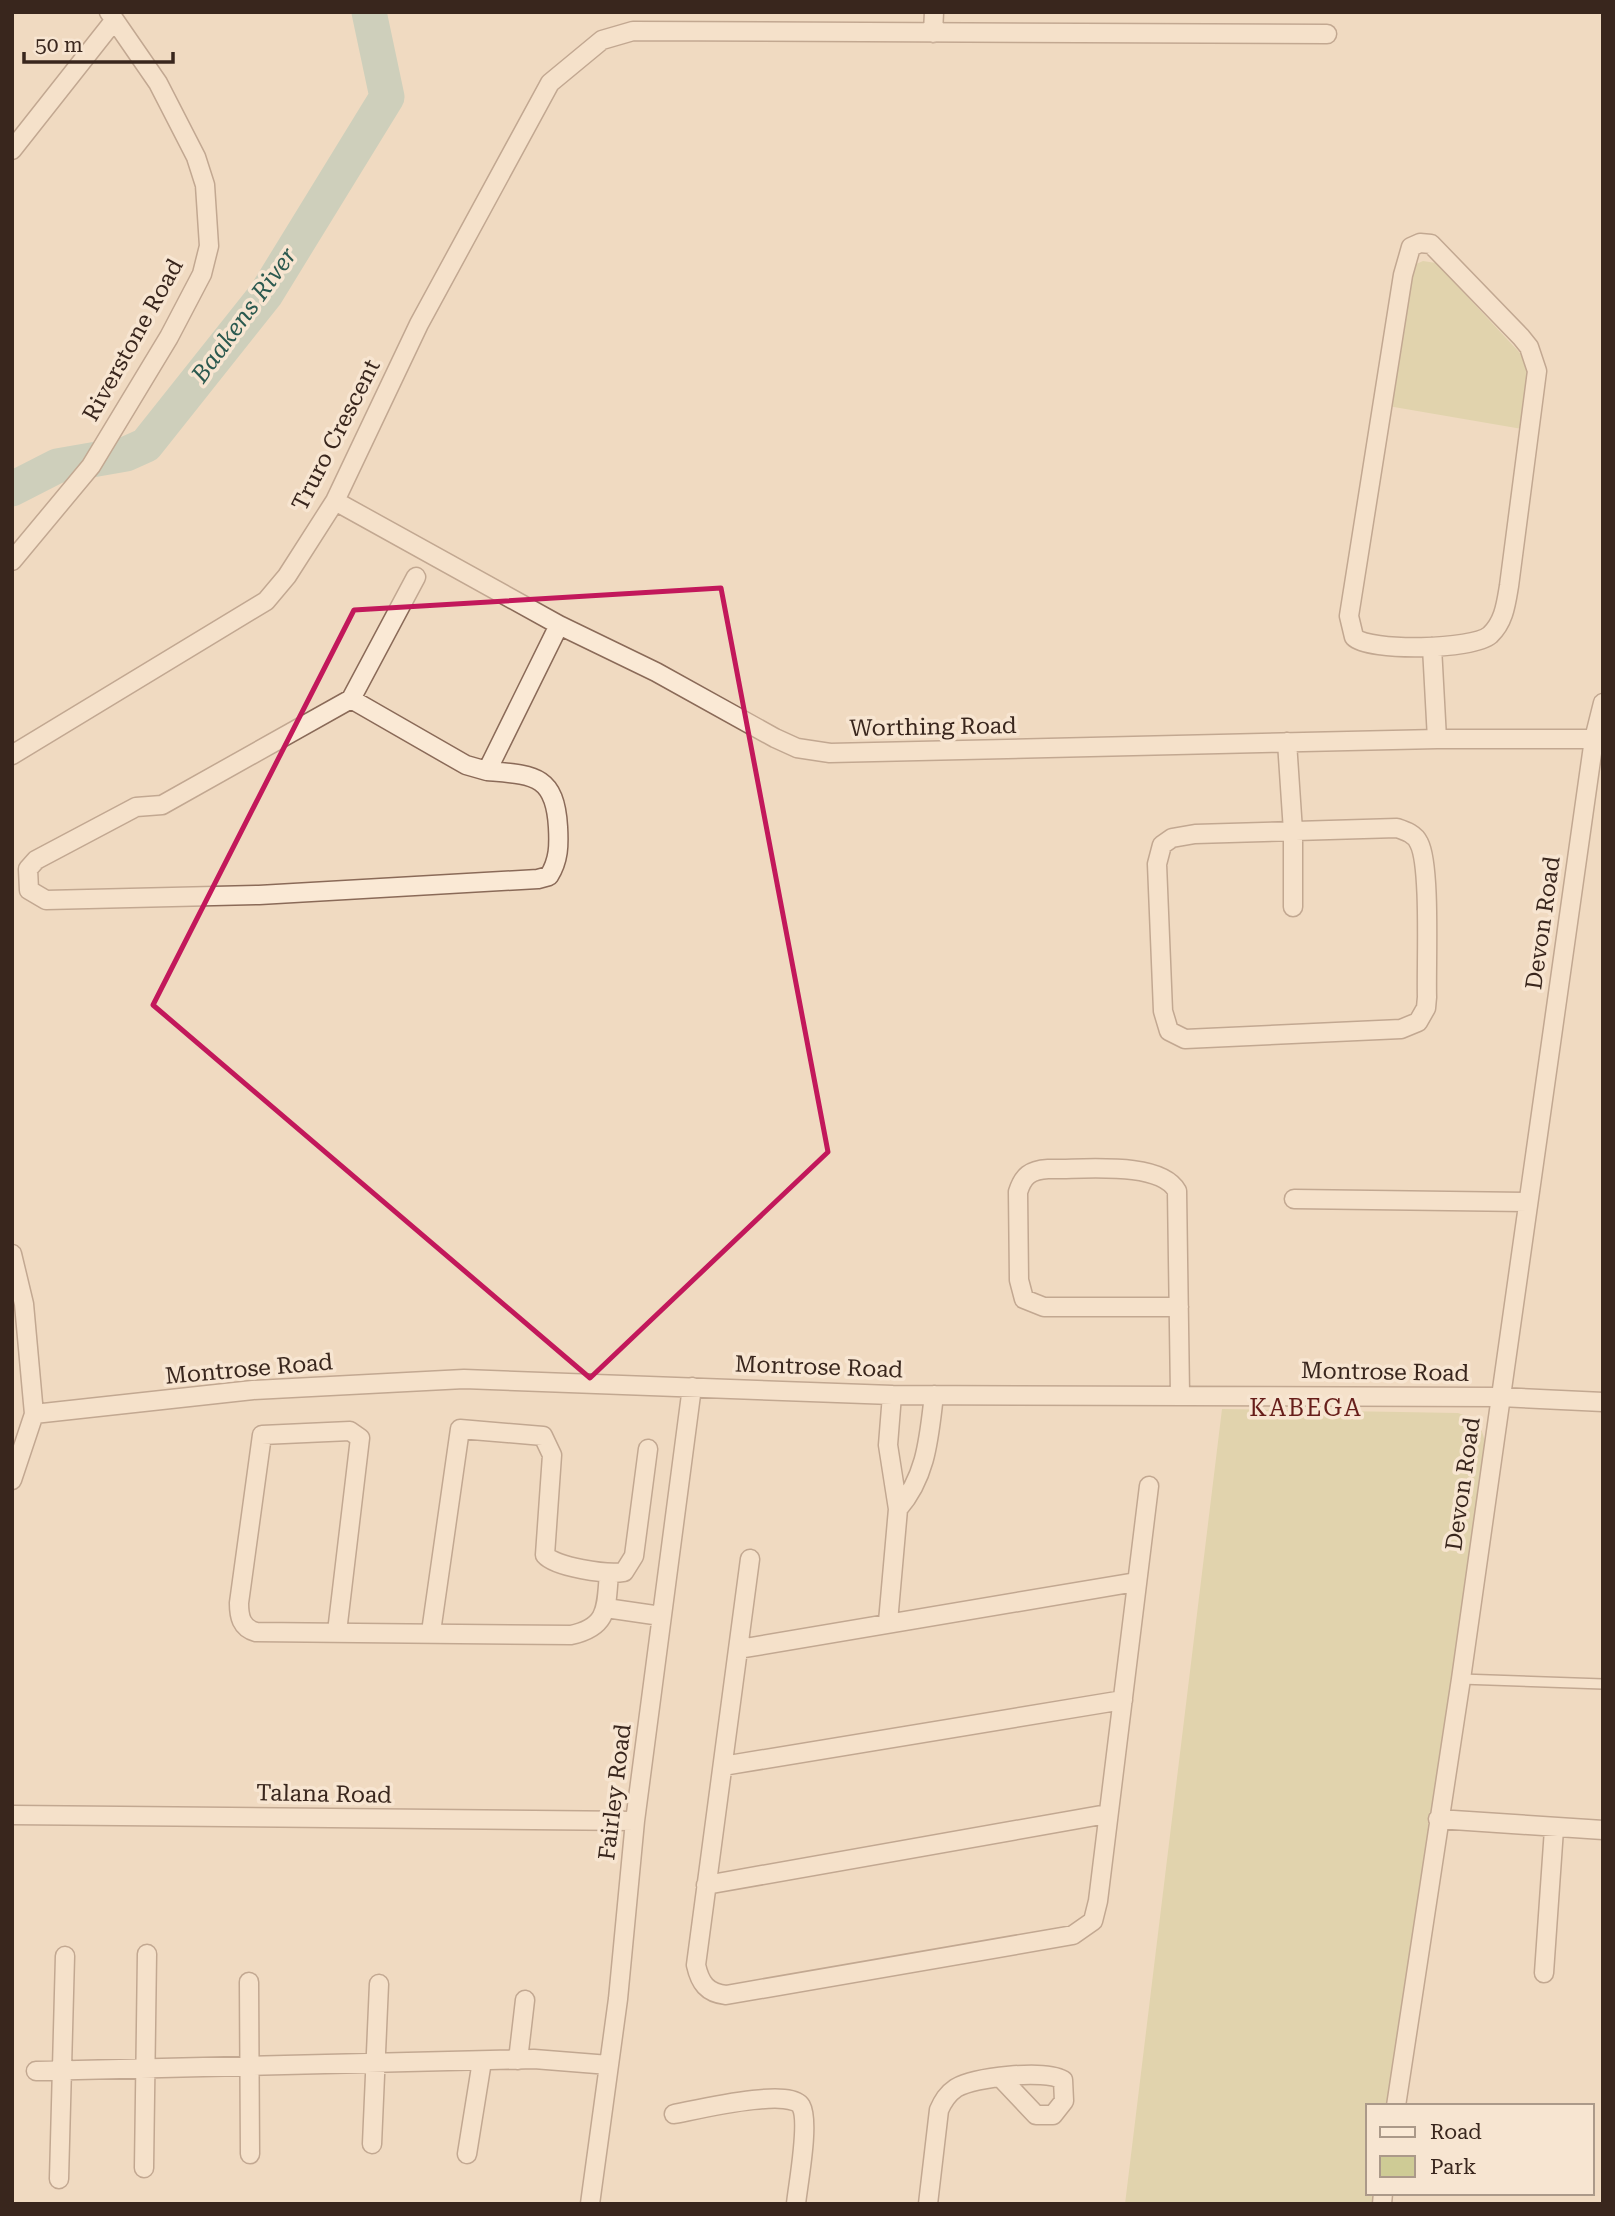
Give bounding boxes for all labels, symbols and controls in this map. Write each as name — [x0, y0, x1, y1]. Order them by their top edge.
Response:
scale bar — [24, 21, 173, 65]
text: 50 m — [35, 33, 83, 57]
water label: Baakens River — [185, 242, 302, 389]
street label: Riverstone Road — [77, 254, 189, 426]
street label: Truro Crescent — [286, 354, 386, 515]
street label: Worthing Road — [849, 712, 1017, 742]
street label: Devon Road — [1520, 854, 1566, 991]
street label: Montrose Road — [164, 1348, 334, 1390]
street label: Montrose Road — [734, 1351, 904, 1383]
street label: Montrose Road — [1301, 1357, 1470, 1387]
district label: KABEGA — [1249, 1394, 1363, 1422]
street label: Devon Road — [1440, 1415, 1486, 1552]
street label: Fairley Road — [593, 1722, 637, 1862]
street label: Talana Road — [256, 1779, 392, 1809]
legend — [1366, 2104, 1594, 2195]
text: Road — [1430, 2120, 1482, 2144]
text: Park — [1430, 2155, 1476, 2179]

